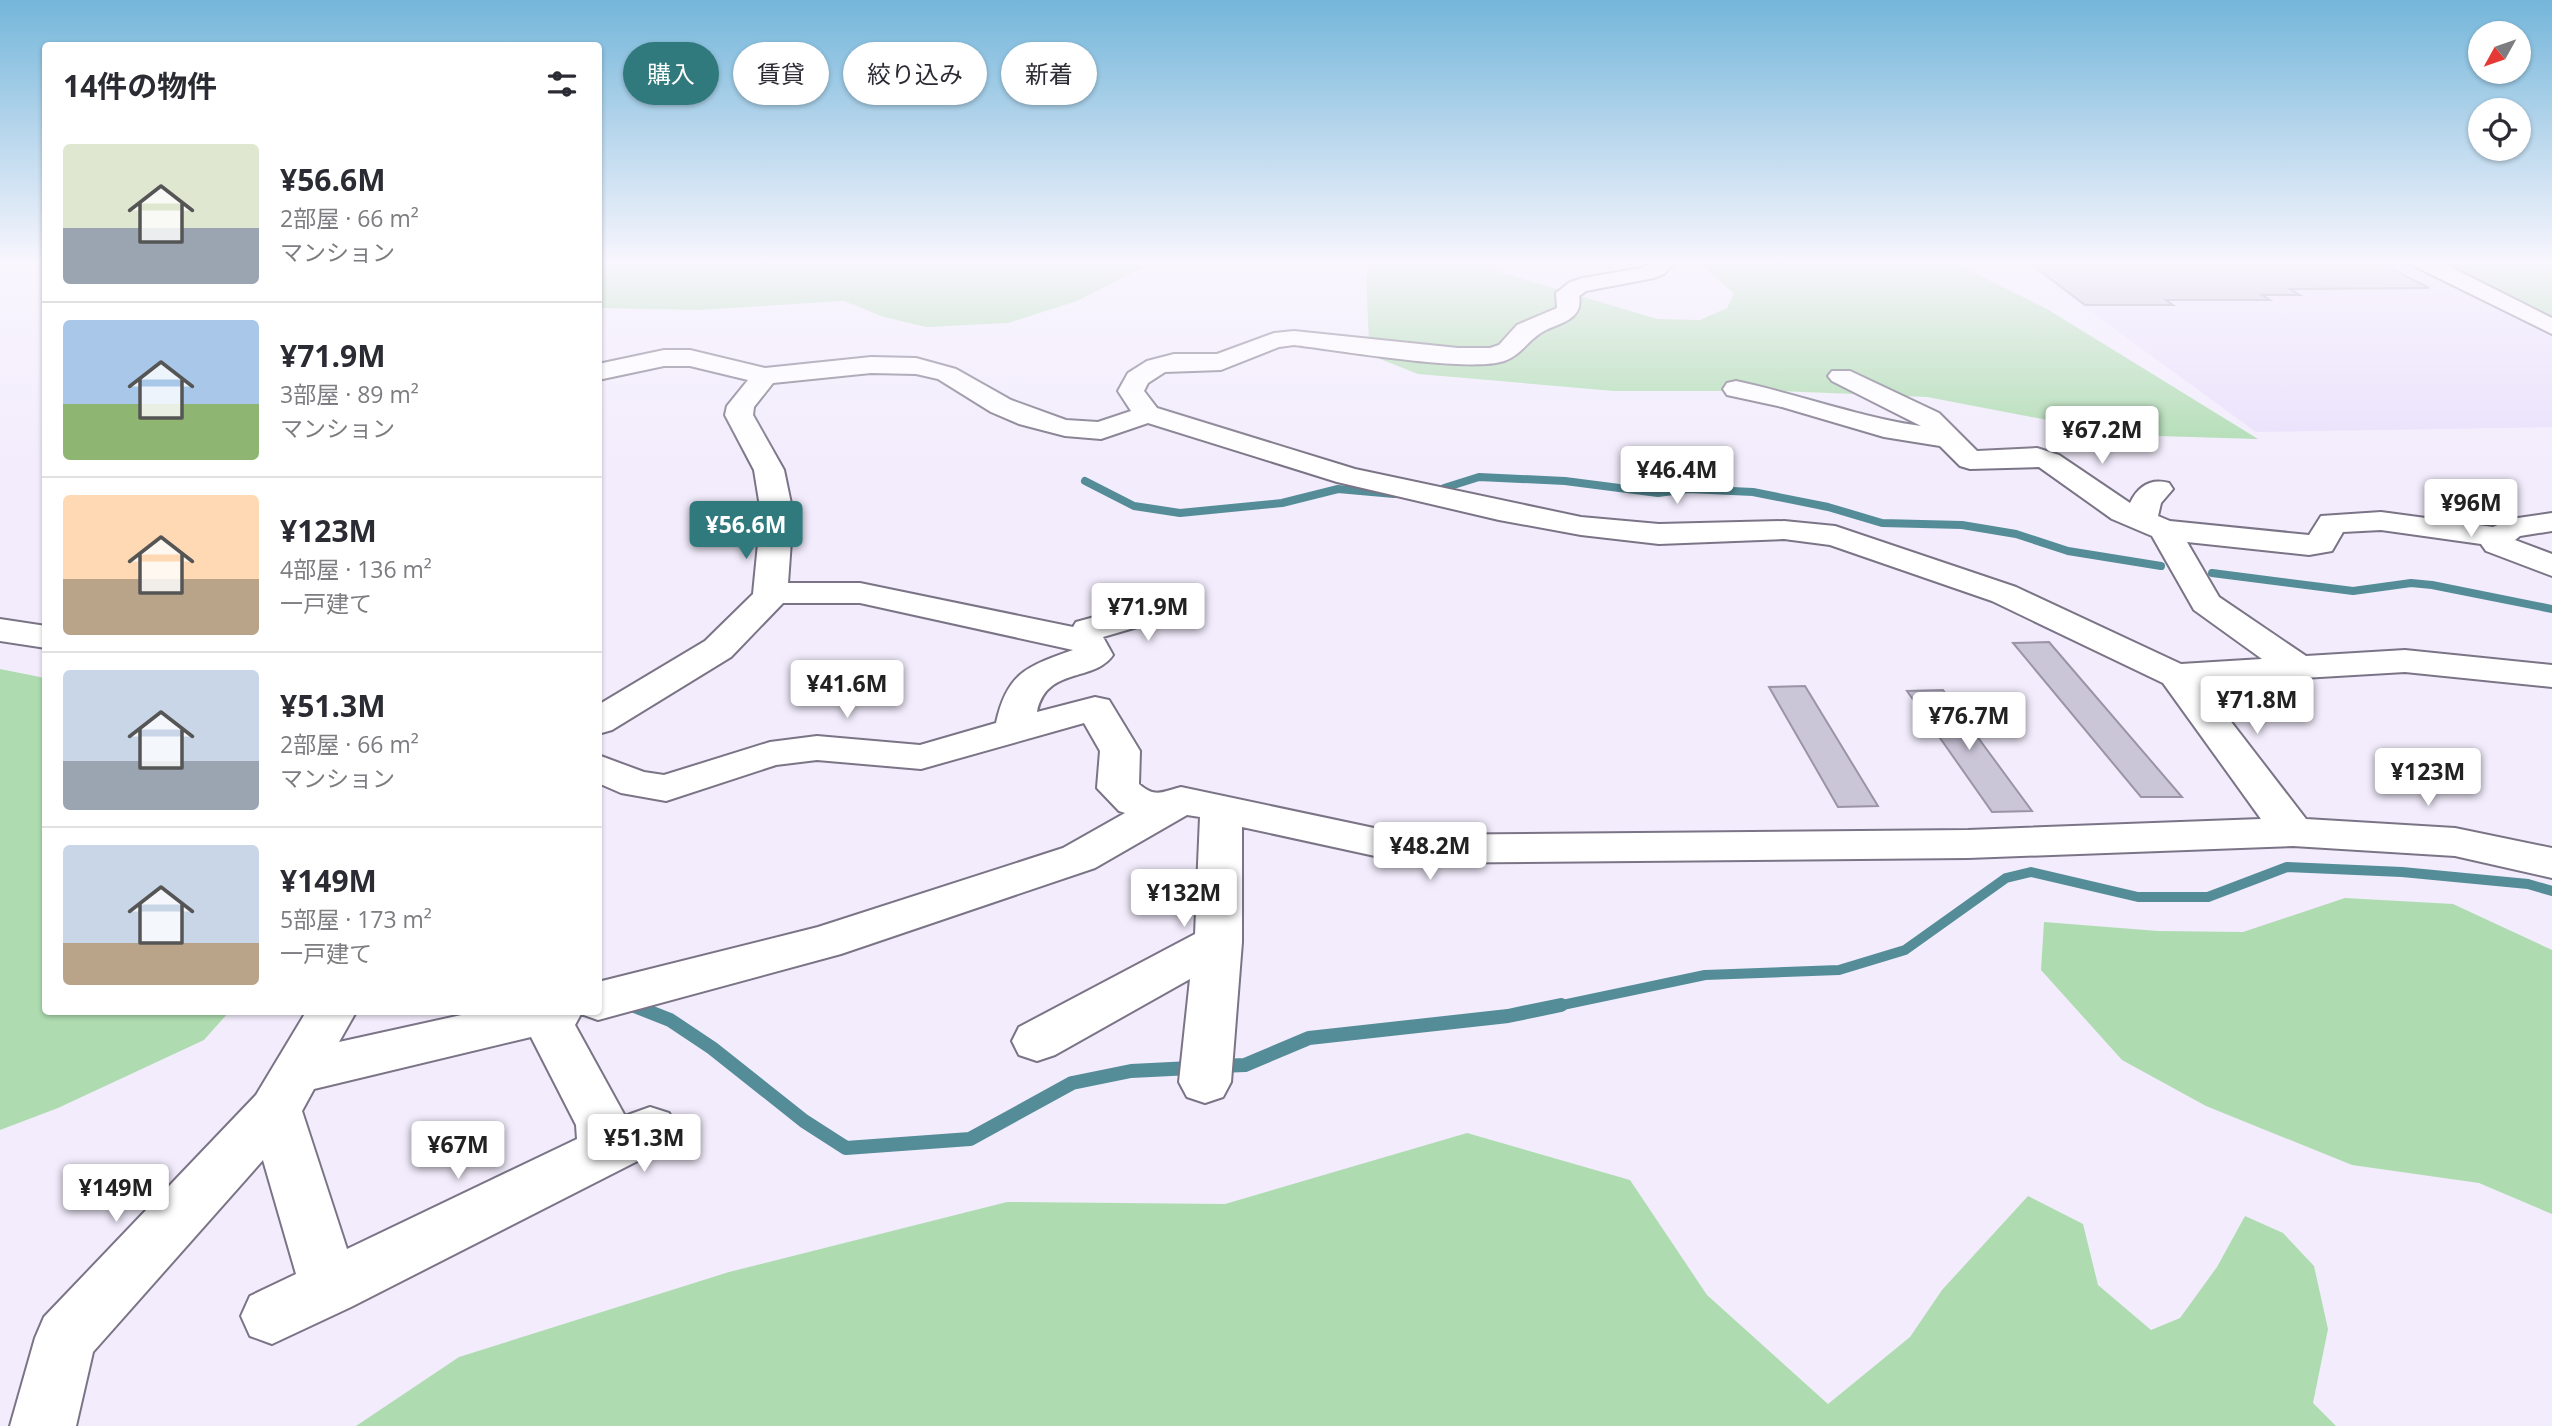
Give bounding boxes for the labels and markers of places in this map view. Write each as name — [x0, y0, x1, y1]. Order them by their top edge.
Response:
pin: ¥67.2M — [2045, 406, 2159, 466]
pin: ¥46.4M — [1620, 447, 1734, 506]
pin: ¥96M — [2430, 480, 2512, 539]
pin: ¥56.6M — [689, 502, 803, 561]
pin: ¥71.9M — [1091, 584, 1205, 643]
pin: ¥41.6M — [790, 660, 904, 720]
pin: ¥71.8M — [2200, 676, 2314, 736]
pin: ¥76.7M — [1912, 692, 2026, 752]
pin: ¥123M — [2379, 748, 2477, 808]
pin: ¥48.2M — [1373, 822, 1487, 882]
pin: ¥132M — [1135, 870, 1233, 929]
pin: ¥51.3M — [587, 1114, 701, 1174]
pin: ¥67M — [417, 1122, 499, 1181]
pin: ¥149M — [67, 1164, 165, 1224]

